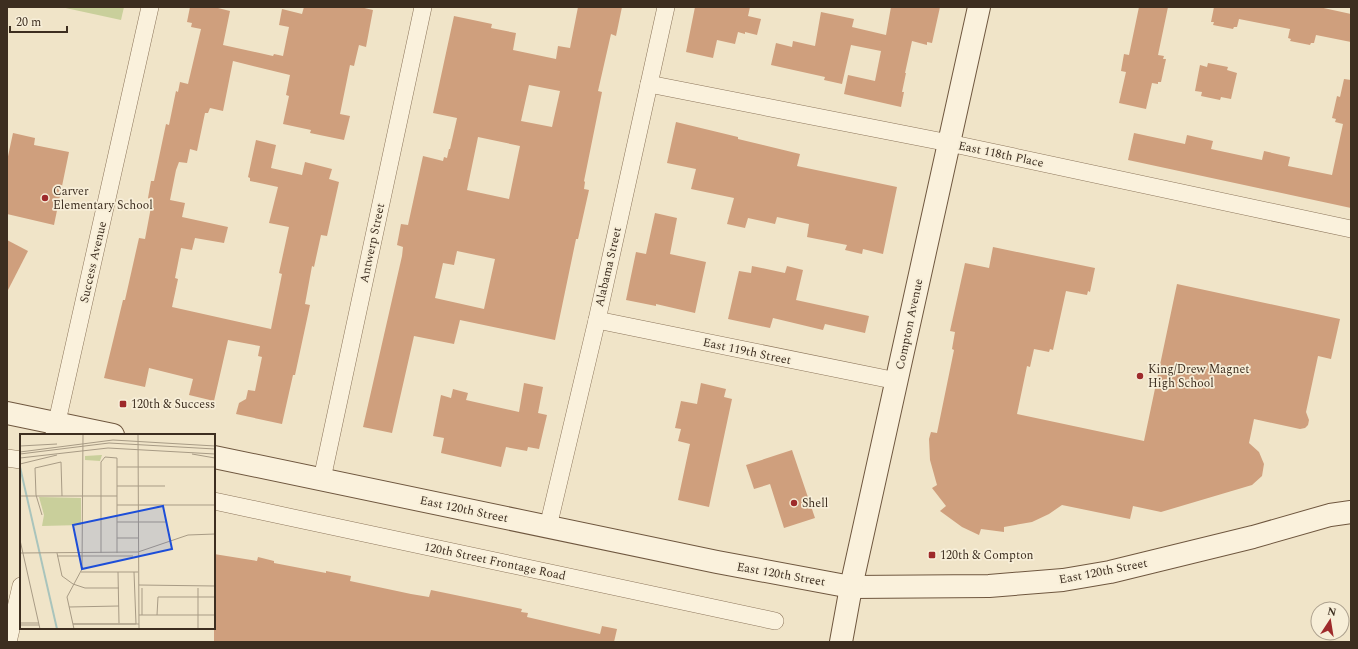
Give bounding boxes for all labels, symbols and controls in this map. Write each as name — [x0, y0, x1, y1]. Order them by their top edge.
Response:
scale bar — [10, 8, 67, 34]
text: 20 m — [16, 13, 41, 32]
street label: East 118th Place — [956, 136, 1046, 173]
place label: Carver Elementary School — [53, 182, 153, 215]
marker: Carver Elementary School — [40, 193, 50, 203]
street label: Antwerp Street — [355, 201, 390, 285]
street label: Success Avenue — [75, 219, 112, 305]
street label: Alabama Street — [590, 225, 627, 309]
street label: Compton Avenue — [891, 277, 928, 371]
street label: East 119th Street — [701, 333, 793, 370]
place label: King/Drew Magnet High School — [1148, 360, 1249, 393]
marker: King/Drew Magnet High School — [1135, 371, 1145, 381]
place label: 120th & Success — [131, 395, 215, 414]
marker: 120th & Success — [118, 399, 128, 409]
inset map — [20, 434, 215, 629]
street label: East 120th Street — [418, 491, 510, 528]
place label: Shell — [802, 494, 828, 513]
marker: Shell — [789, 498, 799, 508]
street label: 120th Street Frontage Road — [422, 537, 568, 586]
place label: 120th & Compton — [940, 546, 1034, 565]
marker: 120th & Compton — [927, 550, 937, 560]
street label: East 120th Street — [1057, 554, 1149, 589]
street label: East 120th Street — [735, 557, 827, 592]
north arrow — [1310, 601, 1350, 641]
text: N — [1326, 602, 1338, 621]

